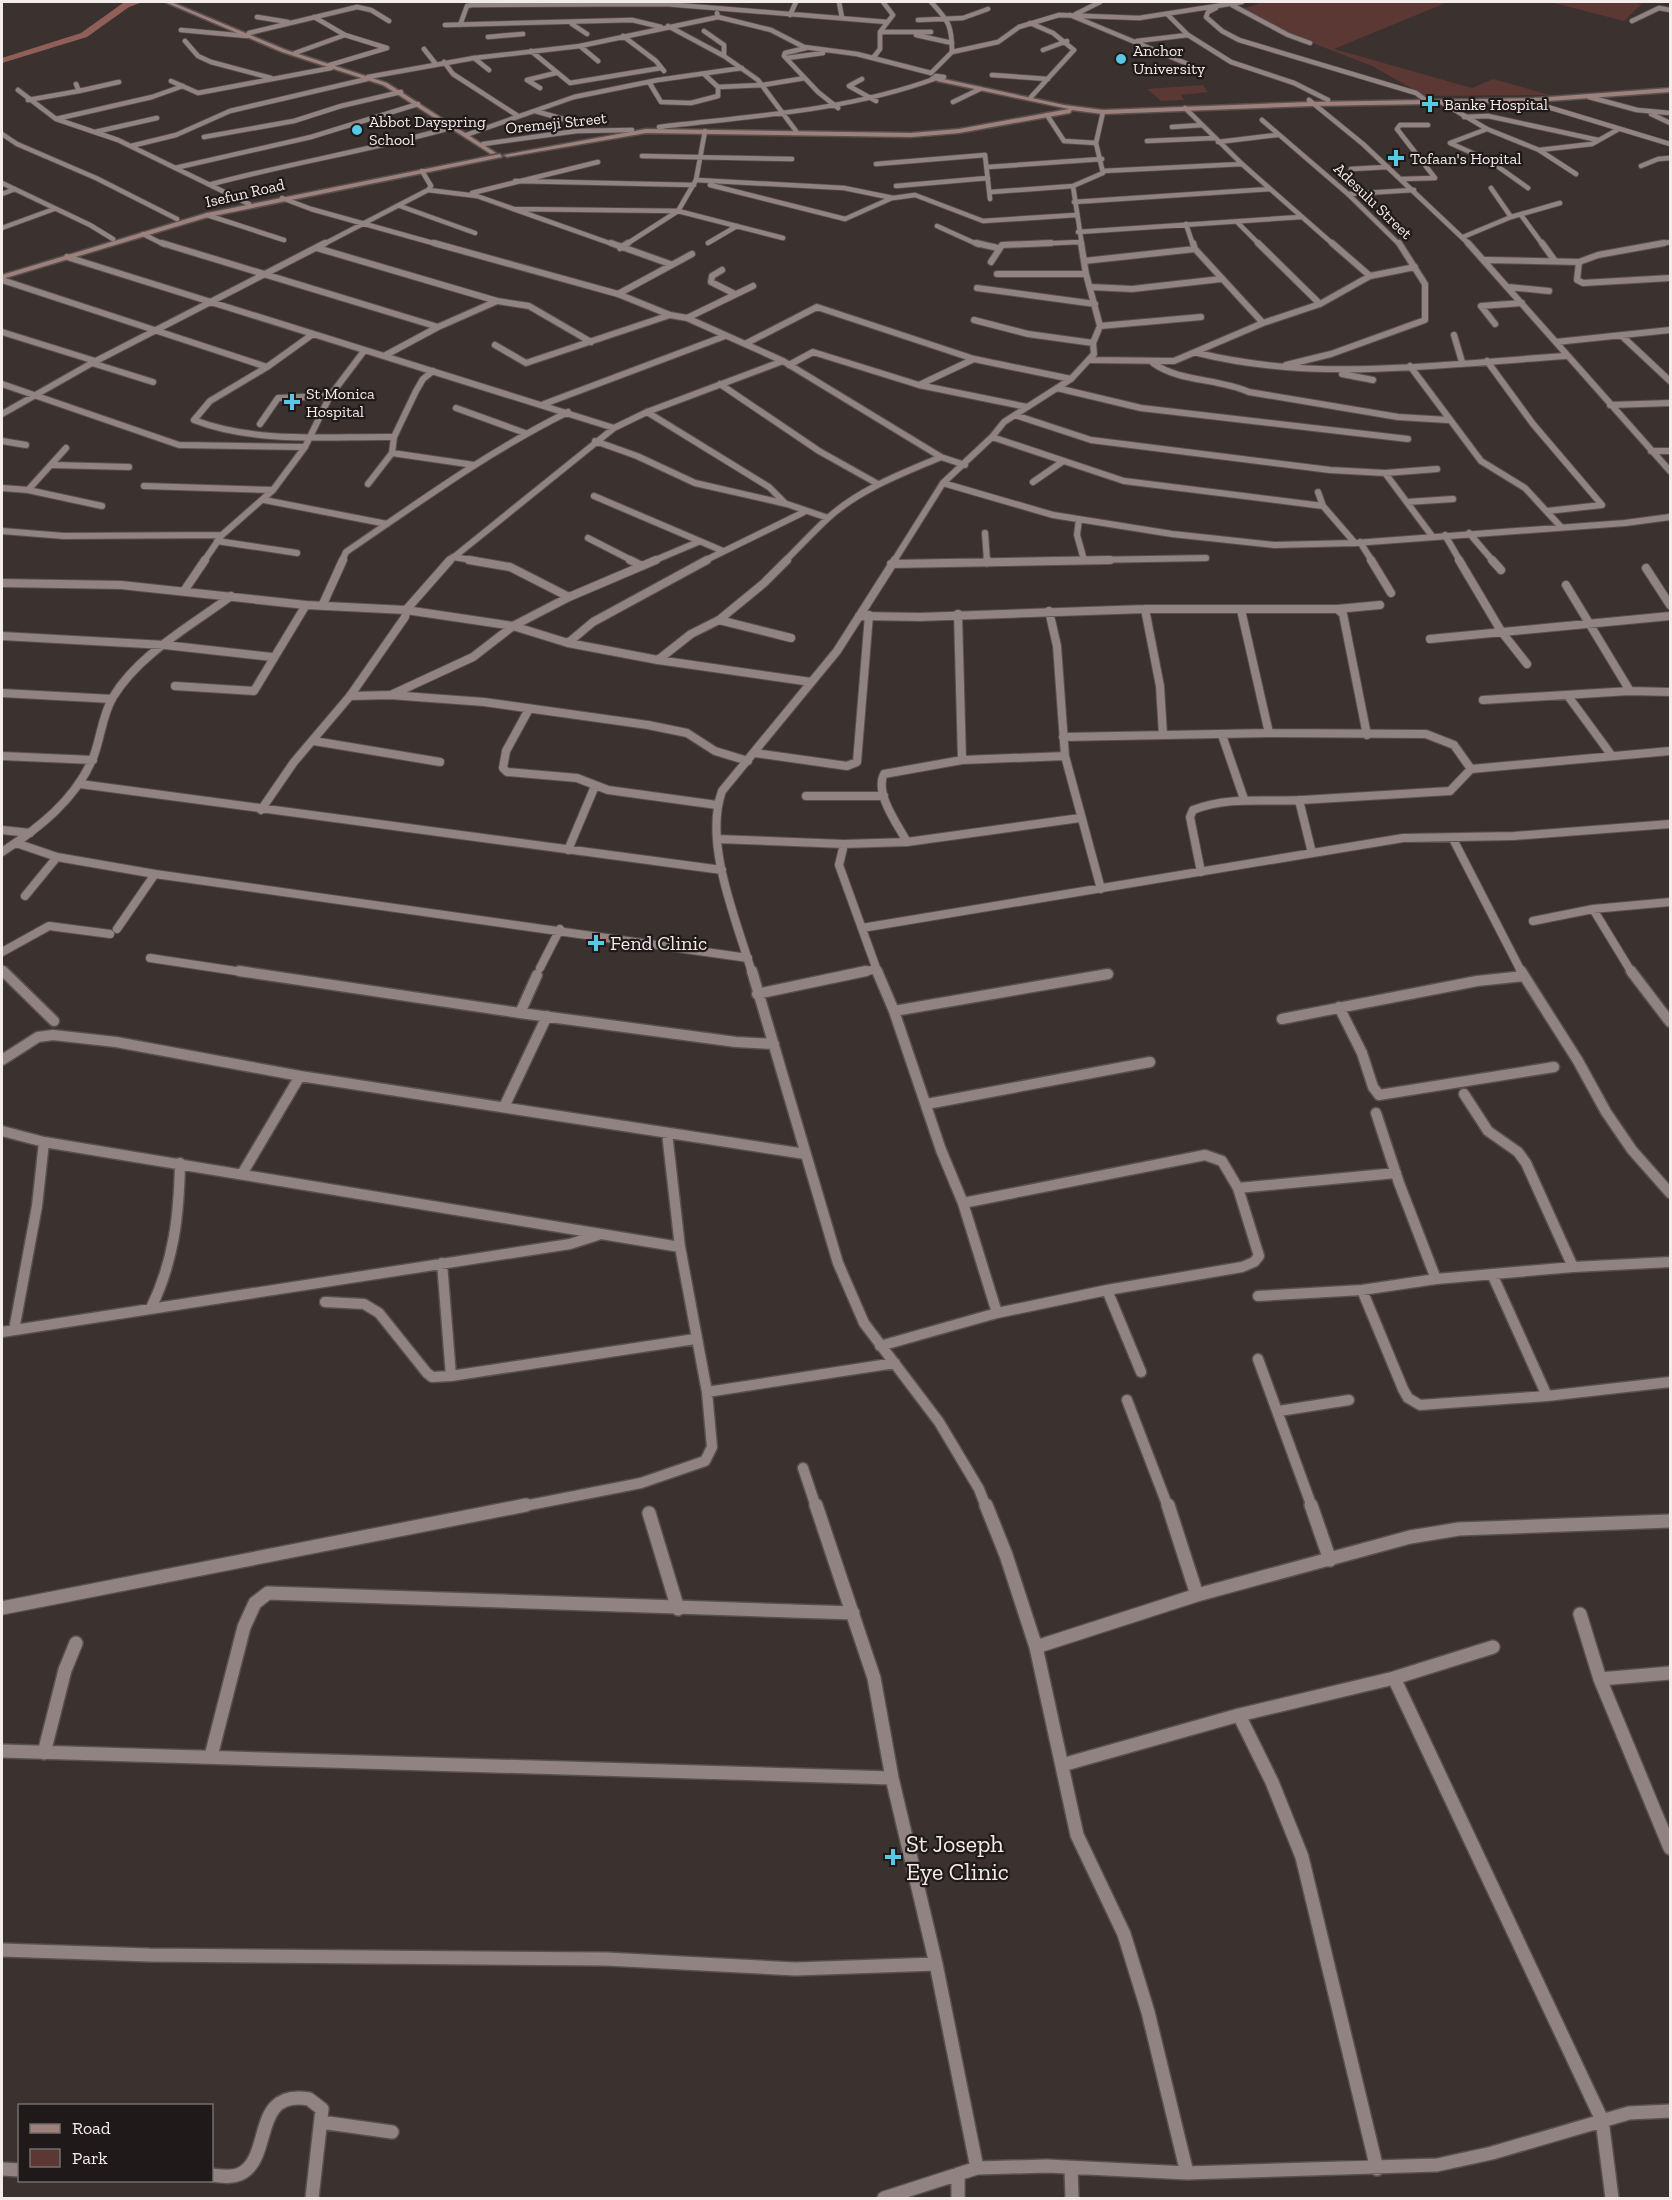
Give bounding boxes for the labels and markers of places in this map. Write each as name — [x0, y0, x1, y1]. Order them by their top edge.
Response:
place label: Anchor University — [1133, 41, 1206, 78]
marker: Anchor University — [1114, 52, 1128, 66]
marker: Banke Hospital — [1421, 95, 1439, 113]
place label: Banke Hospital — [1444, 95, 1548, 114]
place label: Abbot Dayspring School — [369, 112, 486, 149]
marker: Abbot Dayspring School — [350, 123, 364, 137]
marker: Tofaan's Hopital — [1387, 149, 1405, 167]
place label: Tofaan's Hopital — [1410, 149, 1521, 168]
place label: St Monica Hospital — [306, 384, 375, 421]
marker: St Monica Hospital — [283, 393, 301, 411]
place label: Fend Clinic — [610, 931, 707, 955]
marker: Fend Clinic — [587, 934, 605, 952]
place label: St Joseph Eye Clinic — [906, 1829, 1009, 1886]
marker: St Joseph Eye Clinic — [884, 1848, 902, 1866]

